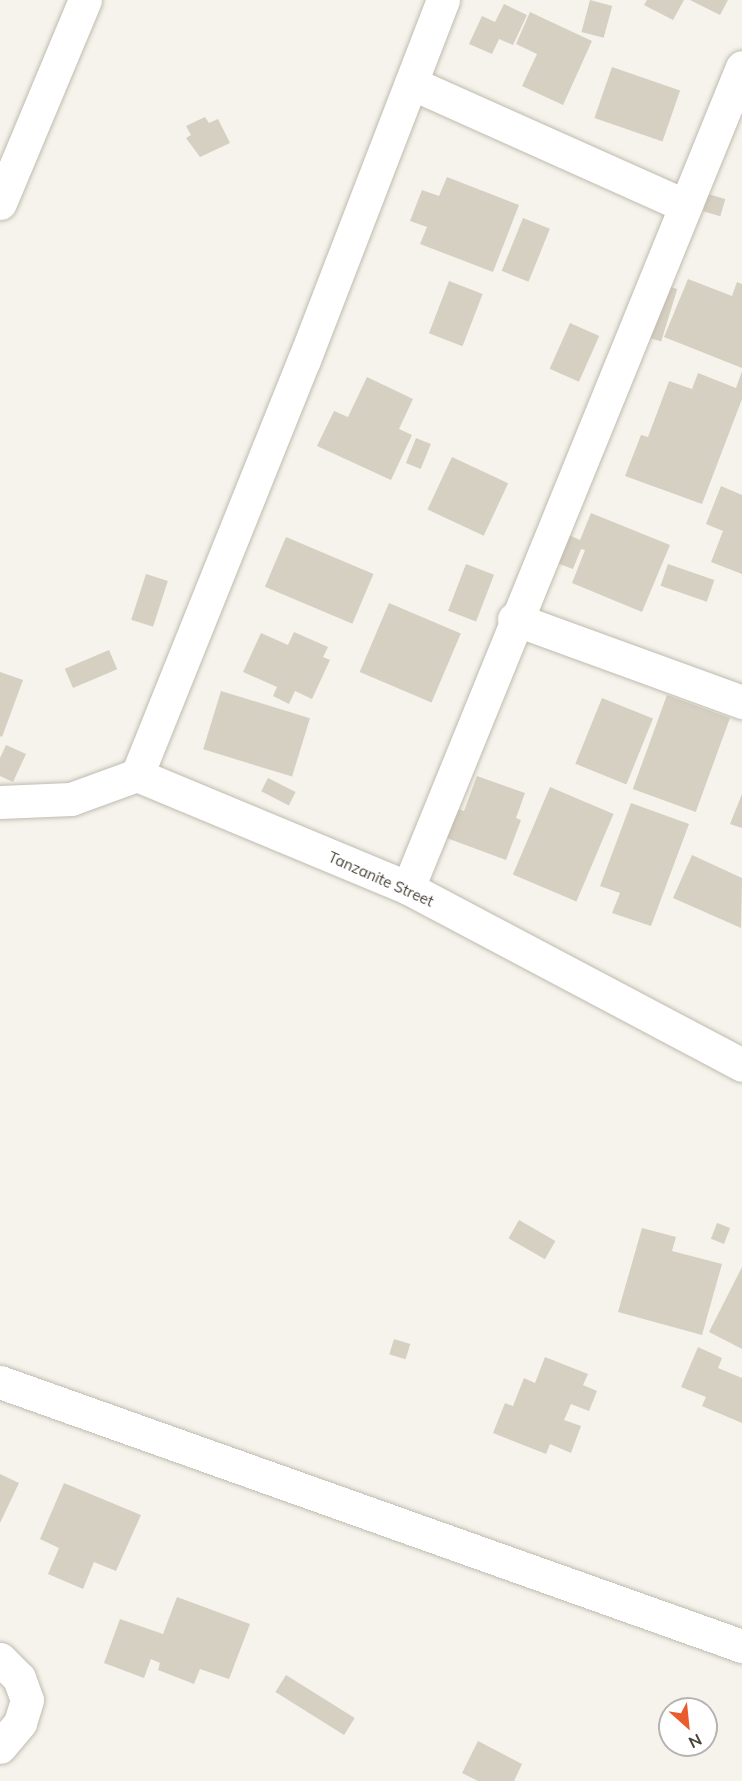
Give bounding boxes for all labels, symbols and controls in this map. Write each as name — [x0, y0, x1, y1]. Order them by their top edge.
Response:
street label: Tanzanite Street — [325, 848, 437, 910]
north arrow — [658, 1697, 718, 1757]
text: N — [685, 1730, 705, 1753]

